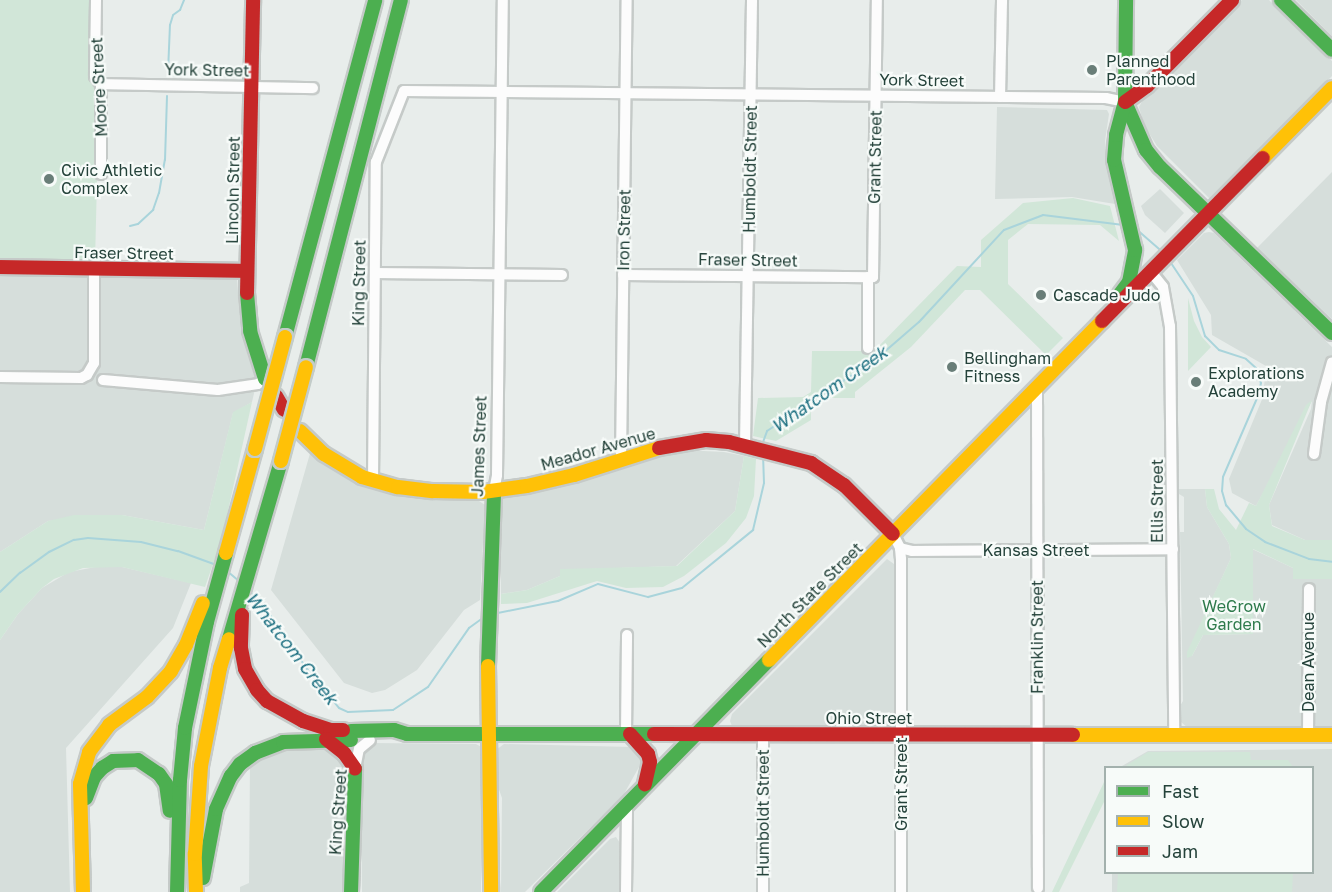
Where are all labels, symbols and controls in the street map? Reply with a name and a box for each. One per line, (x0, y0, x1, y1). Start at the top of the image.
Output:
street label: Moore Street (87, 37, 111, 137)
place label: Planned Parenthood (1106, 51, 1196, 89)
street label: York Street (164, 60, 250, 80)
marker: Planned Parenthood (1083, 61, 1101, 79)
street label: York Street (879, 70, 965, 90)
street label: Humboldt Street (739, 105, 761, 233)
street label: Grant Street (865, 110, 885, 204)
street label: Lincoln Street (222, 136, 244, 244)
place label: Civic Athletic Complex (61, 160, 162, 198)
marker: Civic Athletic Complex (42, 172, 56, 186)
street label: Iron Street (614, 189, 634, 271)
street label: King Street (349, 240, 369, 326)
street label: Fraser Street (74, 243, 174, 263)
street label: Fraser Street (698, 250, 798, 270)
place label: Cascade Judo (1053, 285, 1160, 305)
marker: Cascade Judo (1034, 288, 1048, 302)
water label: Whatcom Creek (767, 341, 891, 437)
place label: Bellingham Fitness (964, 348, 1051, 386)
marker: Bellingham Fitness (945, 360, 959, 374)
place label: Explorations Academy (1208, 363, 1305, 401)
marker: Explorations Academy (1189, 375, 1203, 389)
street label: James Street (468, 395, 490, 497)
street label: Meador Avenue (539, 423, 657, 475)
street label: Ellis Street (1147, 459, 1167, 543)
street label: North State Street (753, 538, 867, 652)
street label: Kansas Street (982, 540, 1090, 560)
street label: Franklin Street (1027, 580, 1047, 694)
water label: Whatcom Creek (241, 587, 343, 709)
park label: WeGrow Garden (1202, 596, 1266, 634)
street label: Dean Avenue (1298, 612, 1318, 712)
street label: Ohio Street (826, 708, 912, 728)
street label: Grant Street (891, 737, 911, 831)
street label: Humboldt Street (753, 749, 773, 877)
legend (1104, 766, 1314, 874)
street label: King Street (325, 768, 351, 856)
text: Fast (1162, 780, 1199, 802)
text: Slow (1162, 810, 1204, 832)
text: Jam (1162, 840, 1198, 862)

